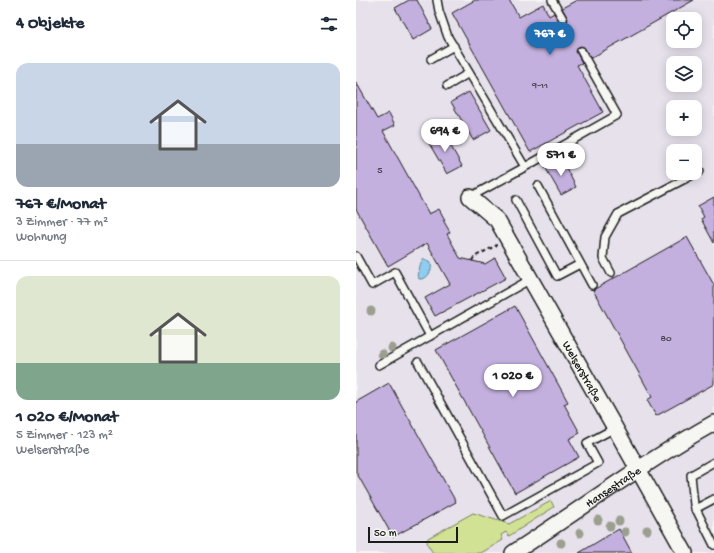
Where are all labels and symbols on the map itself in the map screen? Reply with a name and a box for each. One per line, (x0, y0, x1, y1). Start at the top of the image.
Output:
pin: 767 € (522, 22, 578, 56)
house number: 9-11 (531, 80, 548, 92)
pin: 694 € (417, 119, 473, 153)
pin: 571 € (533, 143, 589, 177)
house number: 5 (377, 165, 383, 177)
house number: 80 (660, 333, 672, 345)
street label: Welserstraße (558, 339, 604, 406)
pin: 1 020 € (476, 364, 550, 398)
street label: Hansestraße (584, 464, 645, 512)
scale bar (368, 525, 458, 544)

